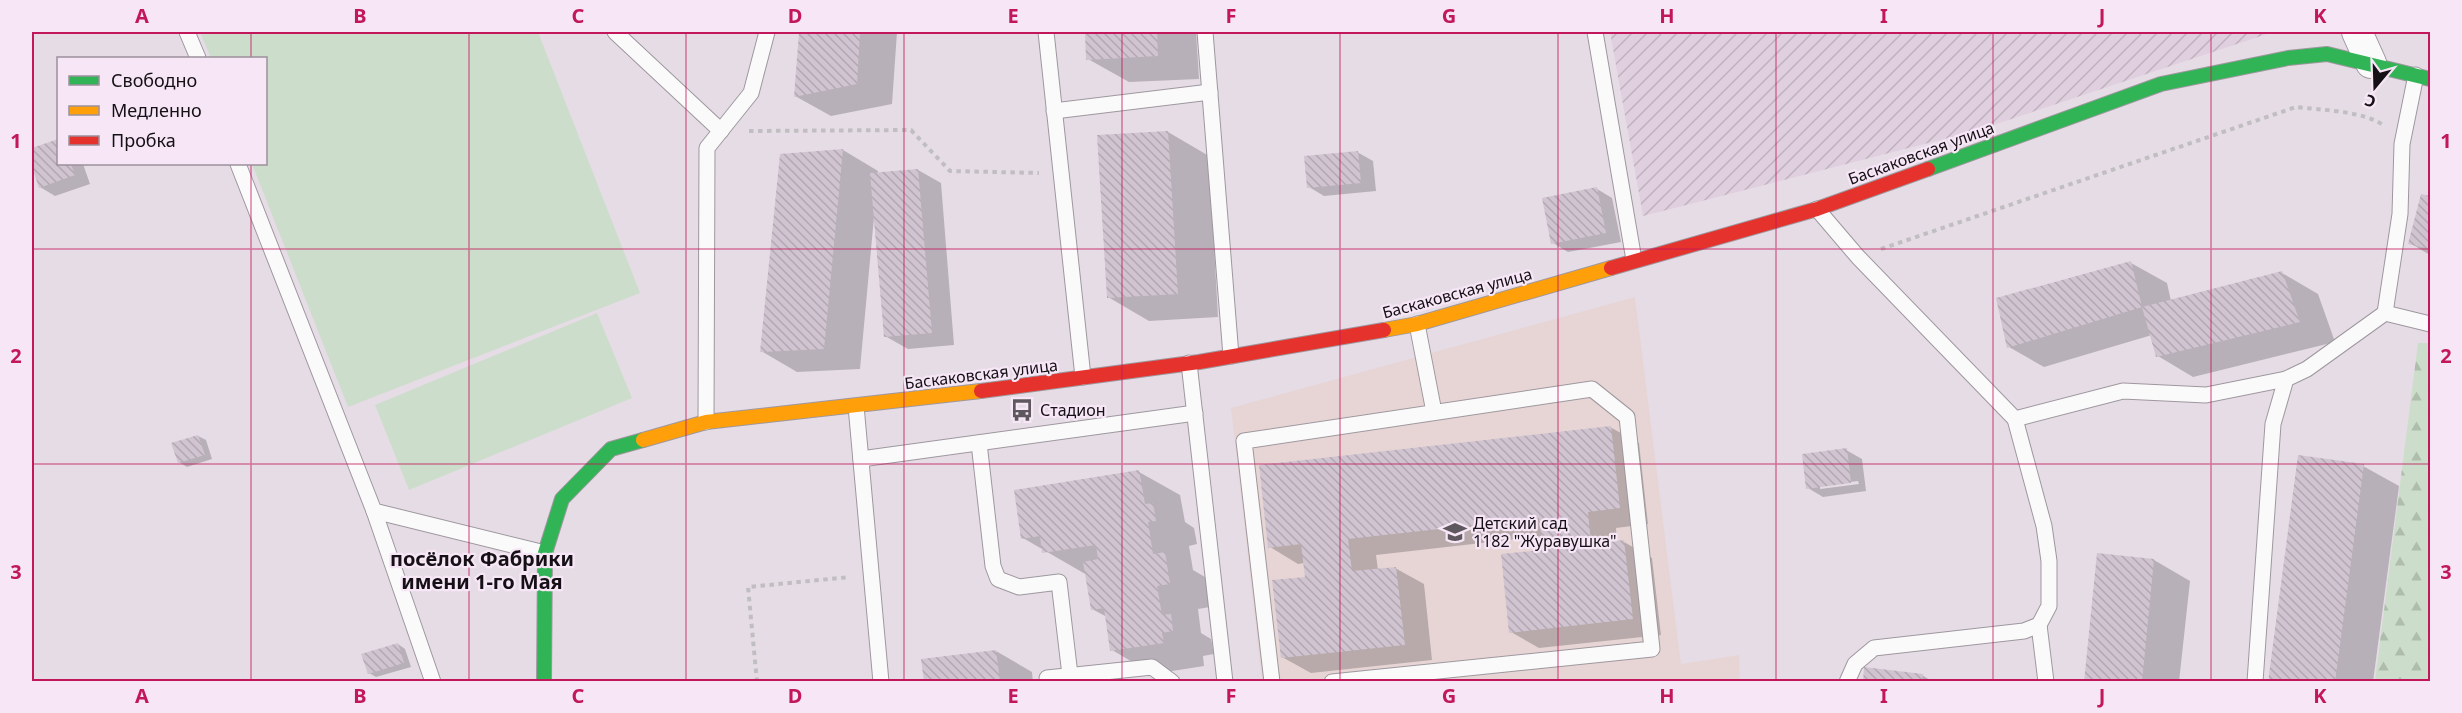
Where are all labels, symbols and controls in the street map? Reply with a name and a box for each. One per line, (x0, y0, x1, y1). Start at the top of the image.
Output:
text: A (135, 2, 149, 29)
text: B (353, 2, 367, 29)
text: C (572, 2, 585, 29)
text: D (788, 2, 802, 29)
text: E (1007, 2, 1019, 29)
text: F (1226, 2, 1236, 29)
text: G (1442, 2, 1456, 29)
text: H (1659, 2, 1675, 29)
text: I (1880, 2, 1888, 29)
text: J (2097, 2, 2105, 29)
text: K (2313, 2, 2327, 29)
legend (57, 57, 267, 165)
north arrow (2345, 57, 2405, 117)
text: Свободно (111, 68, 197, 92)
text: С (2362, 89, 2379, 113)
text: Медленно (111, 98, 202, 122)
street label: Баскаковская улица (1845, 116, 1997, 190)
text: 1 (10, 127, 22, 154)
text: 1 (2440, 127, 2452, 154)
text: Пробка (111, 128, 176, 152)
street label: Баскаковская улица (1380, 262, 1534, 324)
text: 2 (10, 342, 22, 369)
text: 2 (2440, 342, 2452, 369)
street label: Баскаковская улица (903, 354, 1059, 394)
bus stop icon: Стадион (1009, 397, 1035, 423)
place label: Стадион (1040, 399, 1106, 421)
place label: Детский сад 1182 "Журавушка" (1473, 512, 1616, 552)
school or university icon: Детский сад 1182 "Журавушка" (1442, 519, 1468, 545)
district label: посёлок Фабрики имени 1-го Мая (390, 545, 574, 595)
text: 3 (10, 558, 22, 585)
text: 3 (2440, 558, 2452, 585)
text: A (135, 682, 149, 709)
text: B (353, 682, 367, 709)
text: C (572, 682, 585, 709)
text: D (788, 682, 802, 709)
text: E (1007, 682, 1019, 709)
text: F (1226, 682, 1236, 709)
text: G (1442, 682, 1456, 709)
text: H (1659, 682, 1675, 709)
text: I (1880, 682, 1888, 709)
text: J (2097, 682, 2105, 709)
text: K (2313, 682, 2327, 709)

